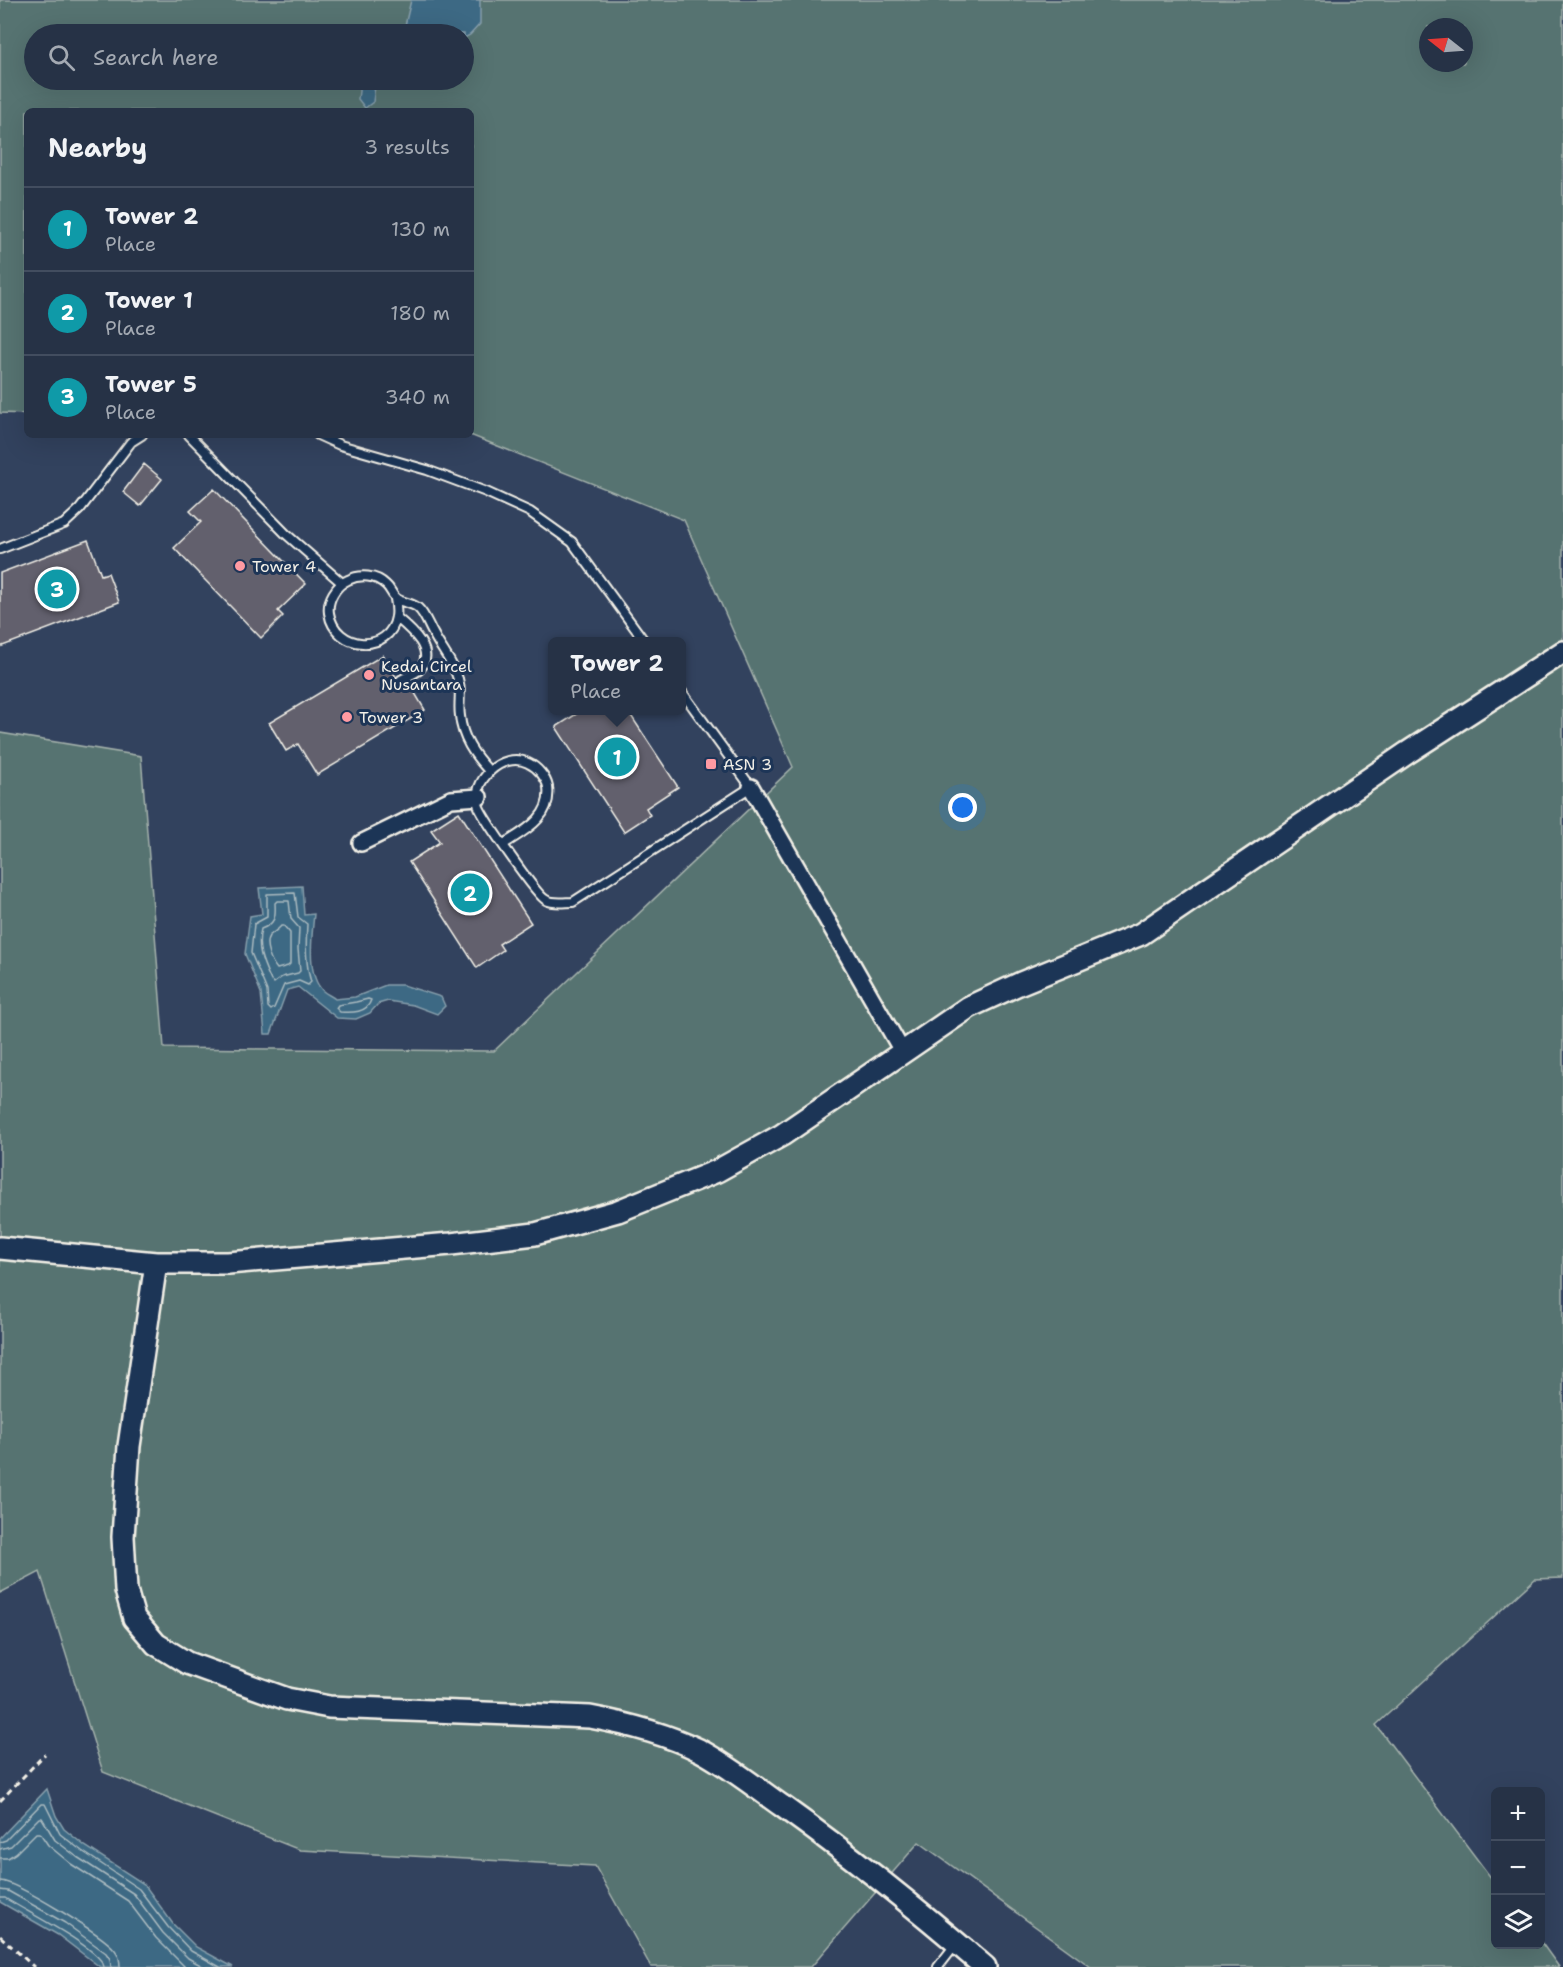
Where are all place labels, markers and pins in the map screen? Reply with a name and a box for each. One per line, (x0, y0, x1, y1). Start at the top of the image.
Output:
place label: Tower 4 (252, 556, 316, 577)
marker: Tower 4 (233, 559, 247, 573)
pin: 3 (38, 566, 76, 612)
place label: Kedai Circel Nusantara (381, 656, 472, 695)
marker: Kedai Circel Nusantara (362, 668, 376, 682)
place label: Tower 3 (359, 707, 423, 728)
marker: Tower 3 (340, 710, 354, 724)
pin: 1 (598, 734, 636, 780)
place label: ASN 3 (723, 754, 772, 775)
marker: ASN 3 (704, 757, 718, 771)
pin: 2 (450, 870, 490, 916)

